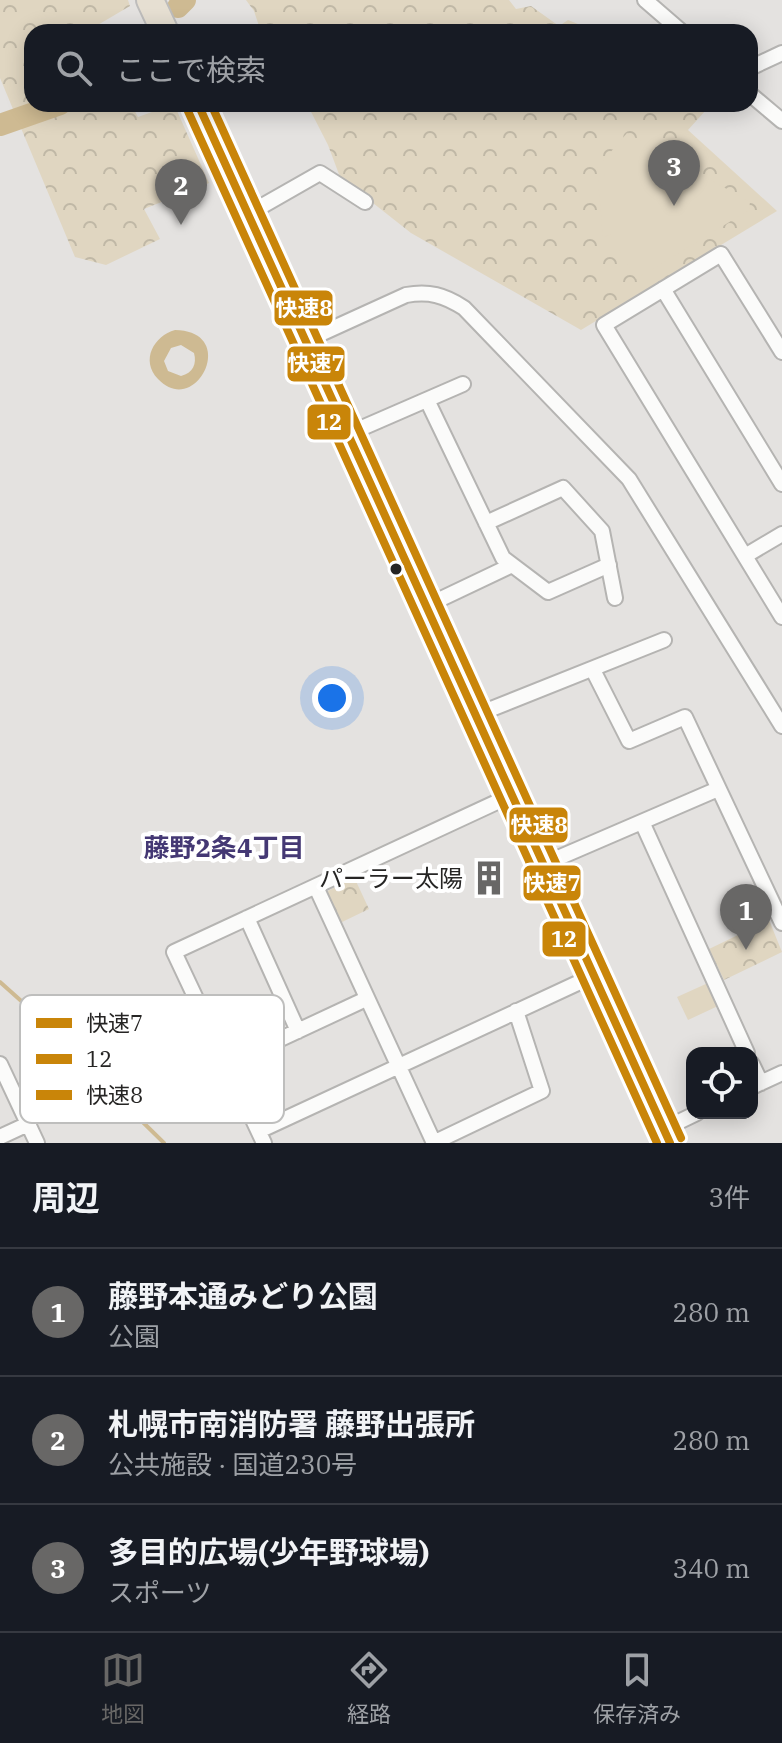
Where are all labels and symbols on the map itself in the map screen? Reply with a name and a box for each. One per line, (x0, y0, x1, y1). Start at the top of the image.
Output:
pin: 3 (648, 140, 700, 206)
pin: 2 (155, 159, 207, 225)
line badge: 快速8 (273, 289, 334, 327)
text: 快速8 (275, 293, 333, 322)
line badge: 快速7 (286, 345, 346, 383)
text: 快速7 (287, 348, 345, 377)
line badge: 12 (306, 403, 352, 441)
text: 12 (316, 407, 342, 436)
unlabelled marker (388, 561, 404, 577)
your location (312, 678, 352, 718)
line badge: 快速8 (508, 806, 569, 844)
text: 快速8 (510, 810, 568, 839)
district label: 藤野2条4丁目 (143, 830, 305, 864)
building icon: パーラー太陽 (470, 859, 508, 897)
place label: パーラー太陽 (319, 862, 463, 894)
line badge: 快速7 (522, 864, 582, 902)
text: 快速7 (523, 868, 581, 897)
pin: 1 (720, 884, 772, 950)
line badge: 12 (541, 920, 587, 958)
text: 12 (551, 924, 577, 953)
legend (20, 995, 284, 1123)
text: 快速7 (86, 1008, 143, 1037)
text: 12 (86, 1044, 112, 1073)
text: 快速8 (86, 1080, 143, 1109)

